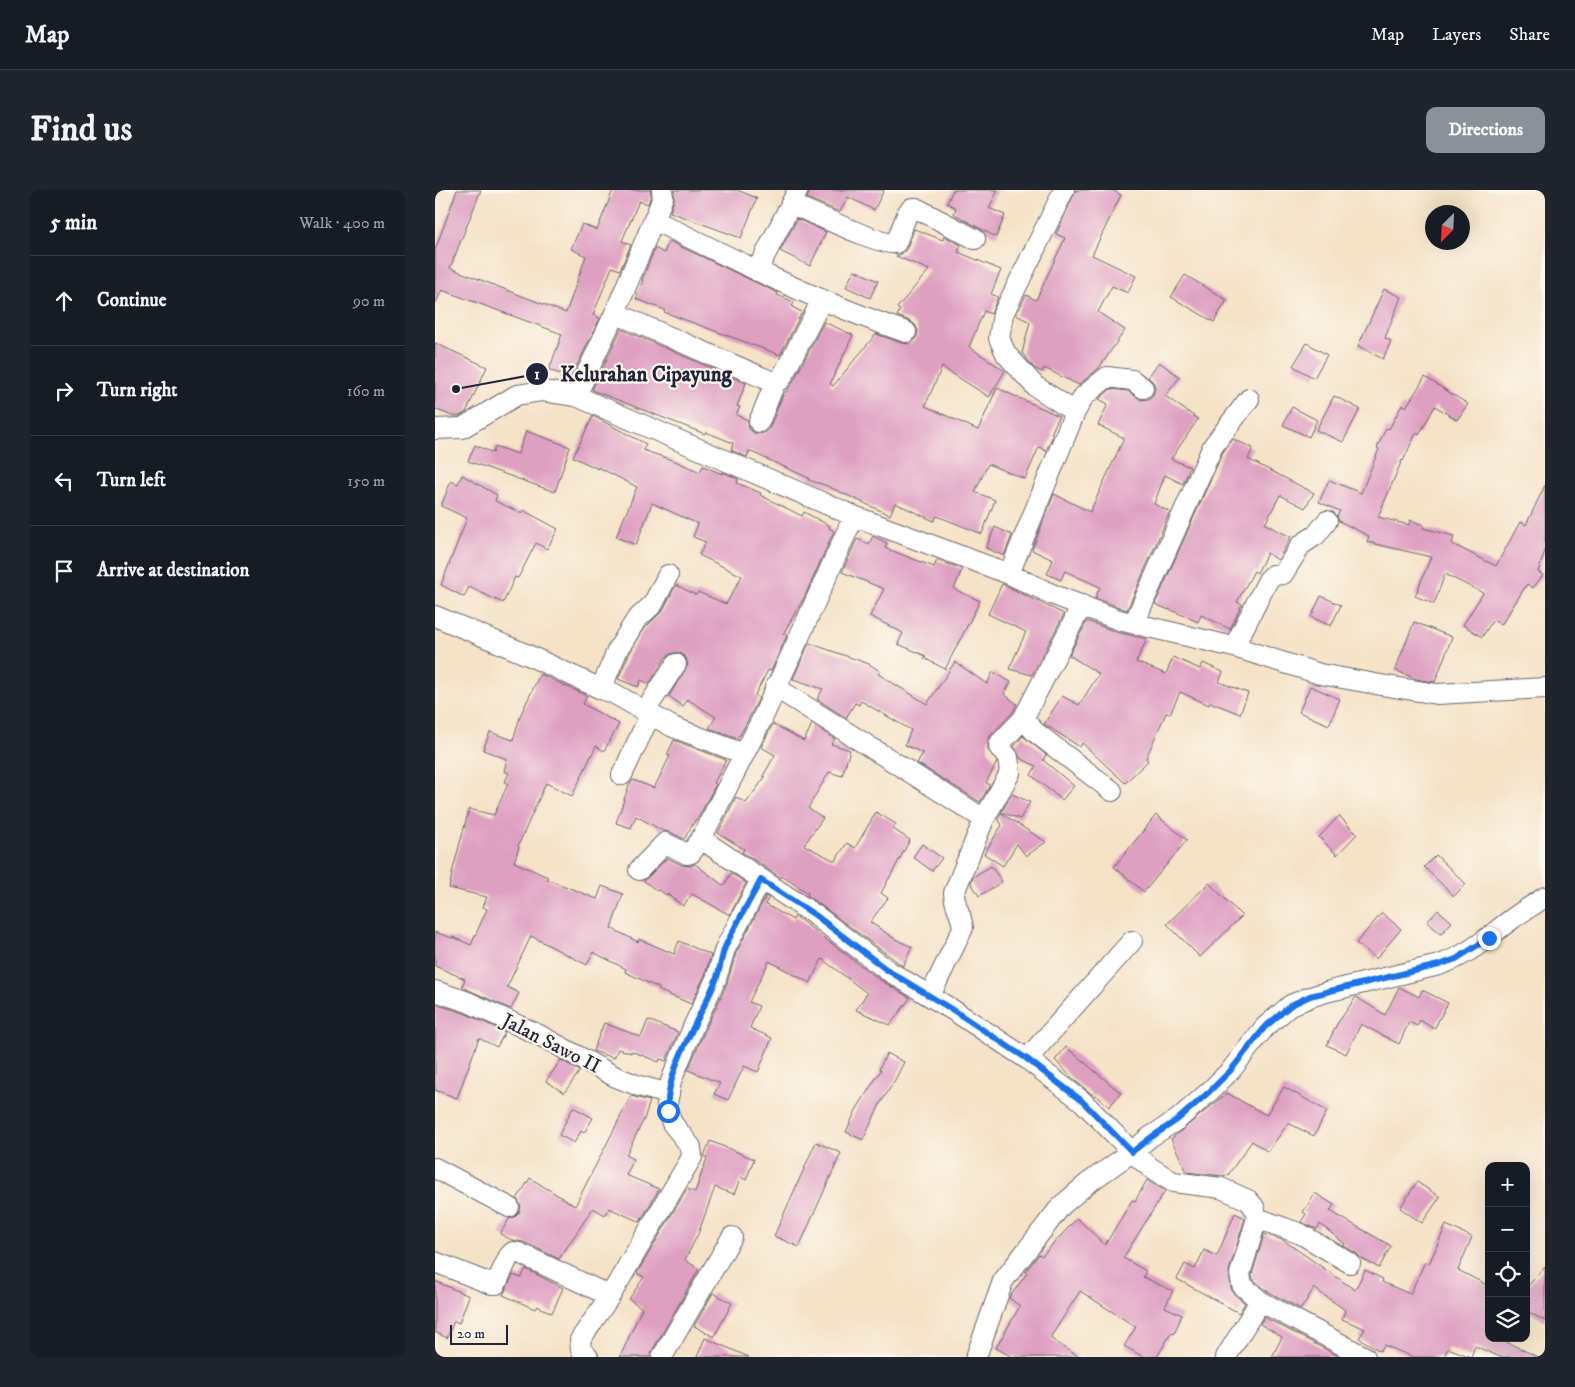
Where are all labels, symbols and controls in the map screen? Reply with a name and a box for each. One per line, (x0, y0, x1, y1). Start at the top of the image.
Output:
text: Map (25, 20, 69, 50)
text: Map (1371, 24, 1404, 46)
text: Layers (1432, 24, 1481, 46)
text: Share (1509, 24, 1550, 46)
button: Directions (1426, 107, 1545, 153)
text: Find us (30, 108, 132, 152)
north arrow (1425, 205, 1470, 250)
text: 5 min (50, 210, 97, 236)
text: Walk · 400 m (299, 213, 385, 233)
icon: ahead (50, 287, 78, 315)
text: Continue (97, 289, 167, 312)
text: 90 m (353, 291, 385, 311)
callout: Kelurahan Cipayung (525, 356, 741, 392)
text: Kelurahan Cipayung (560, 362, 733, 388)
text: 1 (534, 365, 540, 384)
icon: right (50, 377, 78, 405)
text: Turn right (97, 379, 177, 402)
text: 160 m (347, 381, 385, 401)
icon: left (50, 467, 78, 495)
text: Turn left (97, 469, 166, 492)
text: 150 m (347, 471, 385, 491)
icon: arrive (50, 557, 78, 585)
text: Arrive at destination (97, 559, 249, 582)
route end (1478, 927, 1501, 950)
street label: Jalan Sawo II (496, 1008, 605, 1080)
route start (657, 1100, 680, 1123)
map controls (1485, 1162, 1530, 1342)
button: + (1485, 1162, 1530, 1207)
button: − (1485, 1207, 1530, 1252)
button: locate (1485, 1252, 1530, 1297)
button: layers (1485, 1297, 1530, 1342)
scale bar (450, 1322, 507, 1345)
text: 20 m (457, 1325, 485, 1343)

